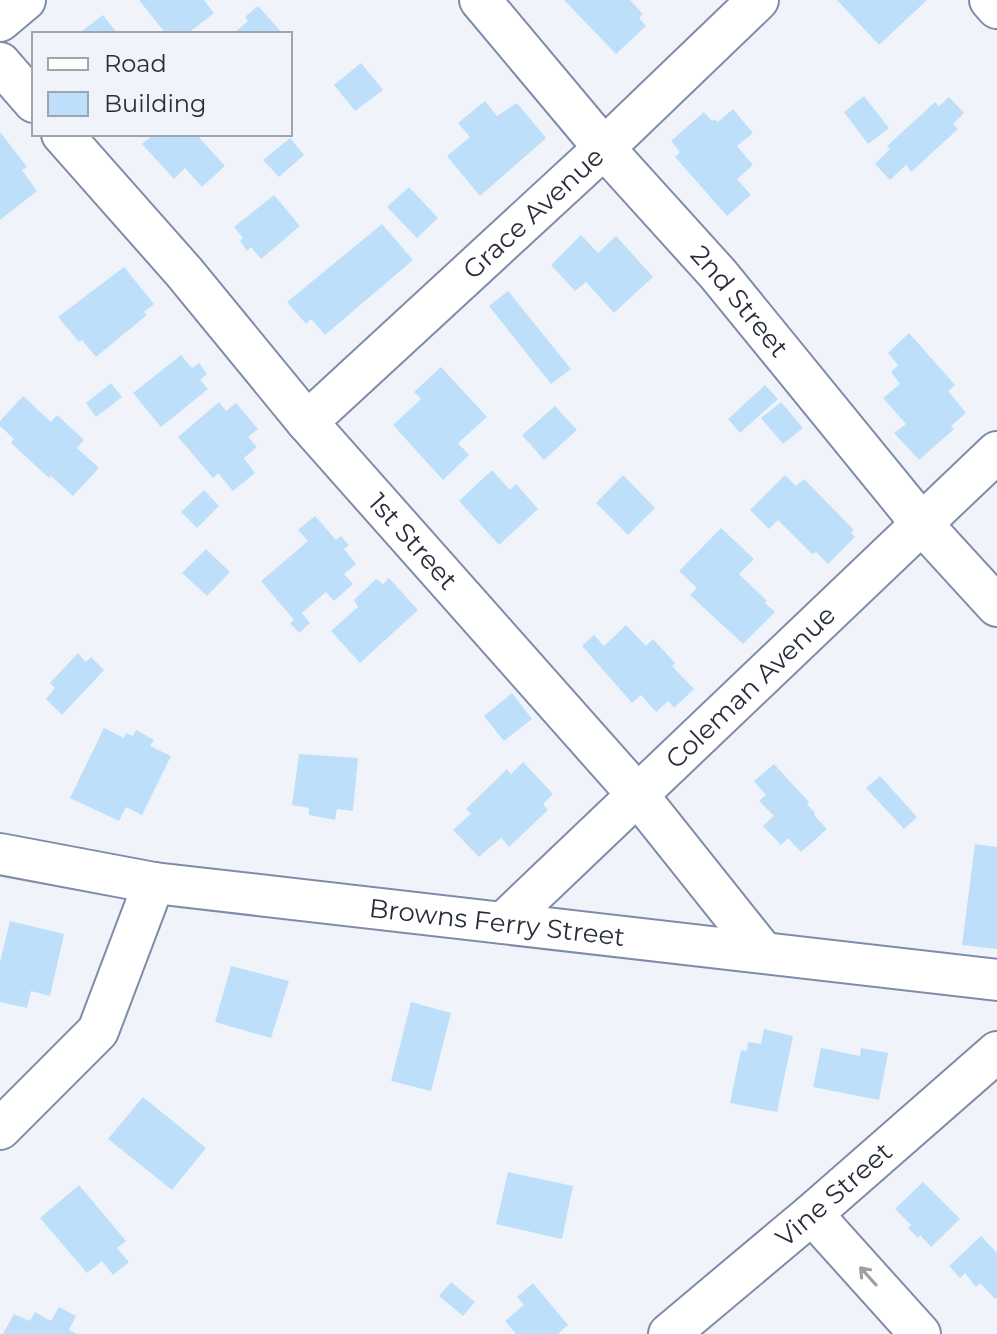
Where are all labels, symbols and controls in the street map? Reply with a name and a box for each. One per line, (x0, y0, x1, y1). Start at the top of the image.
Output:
legend (32, 32, 292, 136)
text: Road (104, 49, 167, 78)
text: Building (104, 89, 207, 118)
street label: Grace Avenue (456, 140, 610, 286)
street label: 2nd Street (684, 239, 795, 364)
street label: 1st Street (362, 487, 464, 596)
street label: Coleman Avenue (659, 599, 842, 775)
street label: Browns Ferry Street (367, 892, 627, 953)
street label: Vine Street (769, 1135, 899, 1254)
one-way arrow (859, 1267, 877, 1287)

